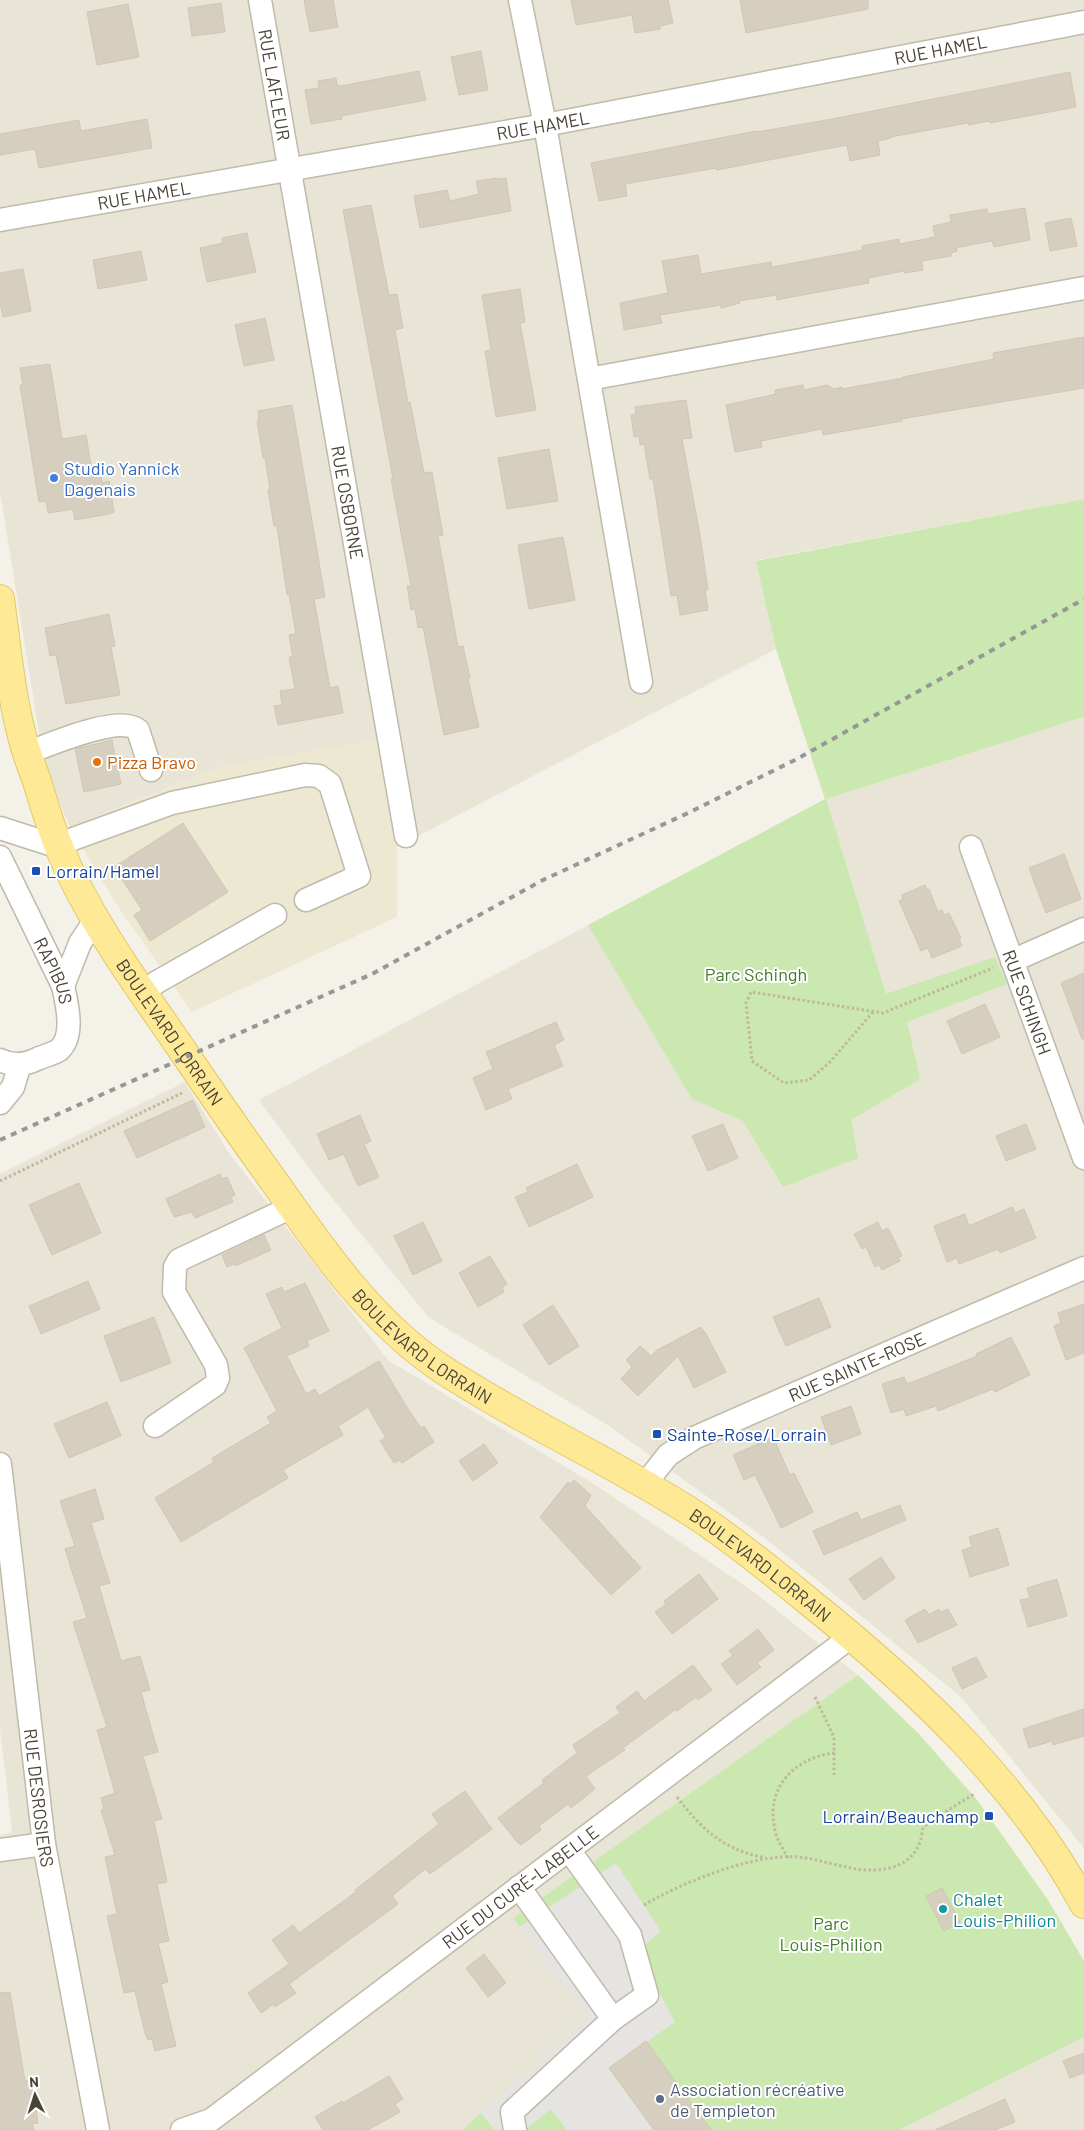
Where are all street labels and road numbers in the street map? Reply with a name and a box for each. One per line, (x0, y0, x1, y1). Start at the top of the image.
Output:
street label: RUE LAFLEUR (254, 27, 295, 142)
street label: RUE HAMEL (892, 30, 989, 69)
street label: RUE HAMEL (495, 106, 591, 144)
street label: RUE HAMEL (96, 176, 192, 214)
street label: RUE OSBORNE (327, 444, 368, 561)
street label: RAPIBUS (30, 933, 78, 1006)
street label: RUE SCHINGH (998, 947, 1056, 1058)
street label: BOULEVARD LORRAIN (112, 954, 228, 1110)
street label: BOULEVARD LORRAIN (348, 1284, 496, 1408)
street label: RUE SAINTE-ROSE (785, 1327, 929, 1406)
street label: BOULEVARD LORRAIN (686, 1503, 836, 1626)
street label: RUE DESROSIERS (20, 1727, 59, 1869)
street label: RUE DU CURÉ-LABELLE (437, 1820, 603, 1953)

